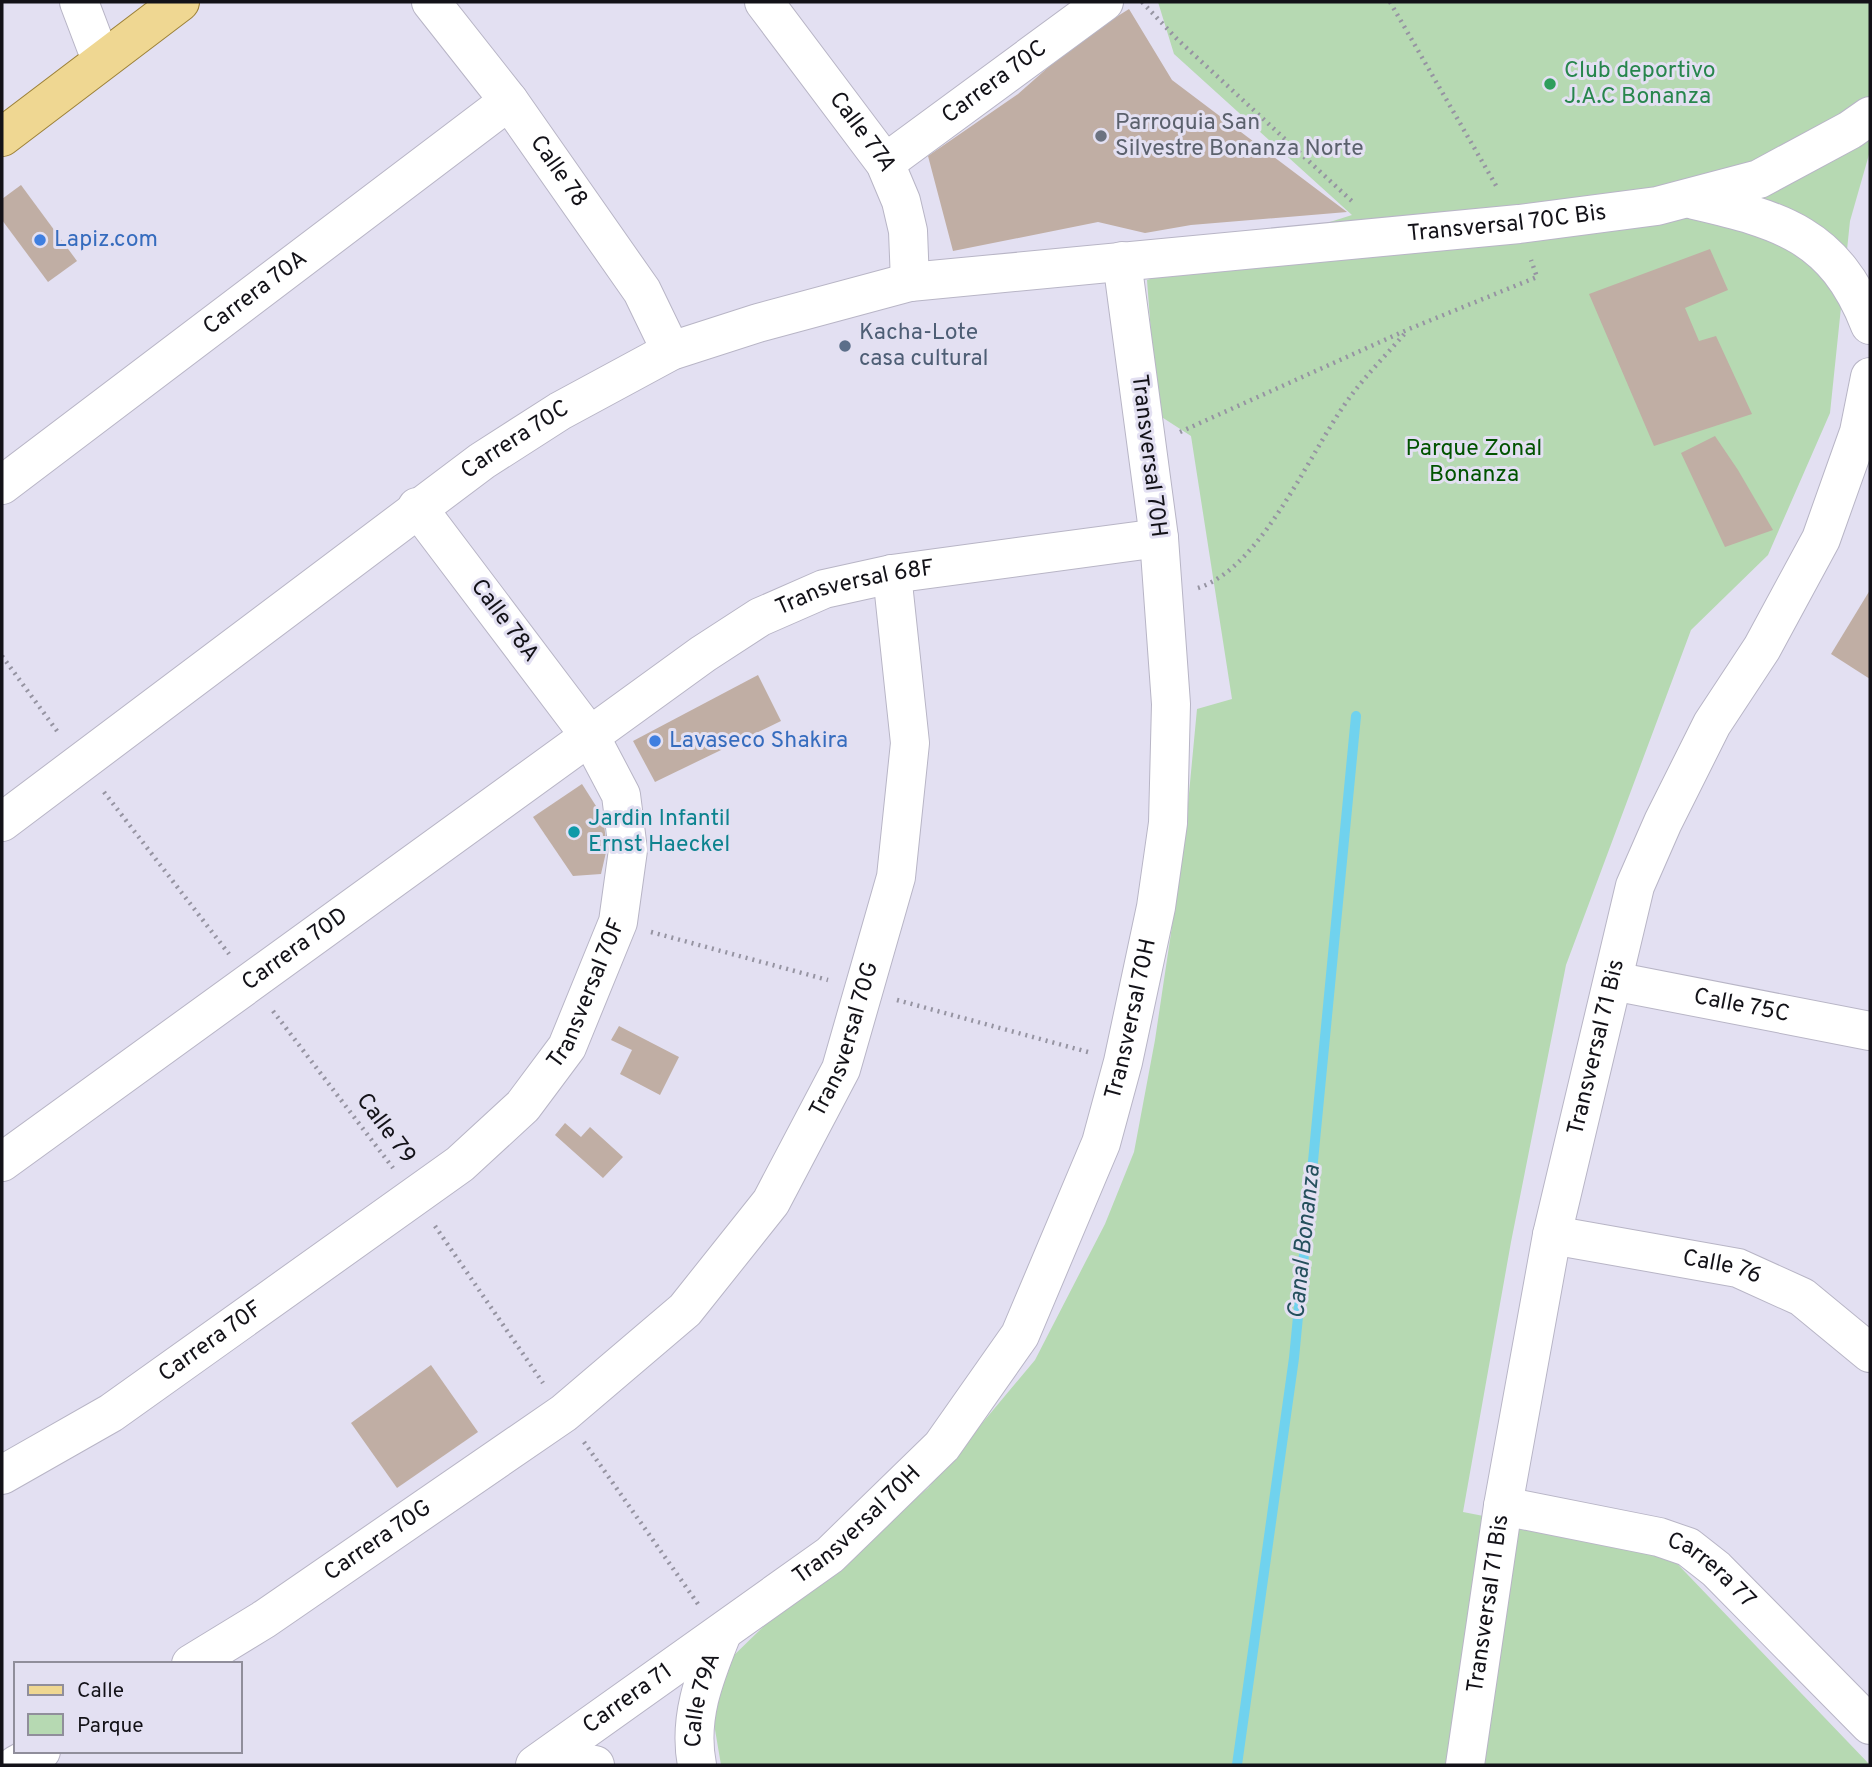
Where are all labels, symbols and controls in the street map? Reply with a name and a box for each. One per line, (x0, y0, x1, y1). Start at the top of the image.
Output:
street label: Carrera 70C (936, 34, 1053, 131)
place label: Club deportivo J.A.C Bonanza (1564, 57, 1716, 112)
marker: Club deportivo J.A.C Bonanza (1542, 76, 1558, 92)
street label: Calle 77A (822, 86, 902, 176)
place label: Parroquia San Silvestre Bonanza Norte (1115, 109, 1364, 164)
marker: Parroquia San Silvestre Bonanza Norte (1093, 128, 1109, 144)
street label: Calle 78 (523, 130, 593, 213)
street label: Transversal 70C Bis (1406, 198, 1608, 249)
place label: Lapiz.com (54, 226, 158, 255)
marker: Lapiz.com (32, 232, 48, 248)
street label: Carrera 70A (198, 244, 313, 342)
place label: Kacha-Lote casa cultural (859, 319, 989, 374)
marker: Kacha-Lote casa cultural (837, 338, 853, 354)
street label: Transversal 70H (1124, 373, 1172, 539)
street label: Carrera 70C (456, 394, 574, 486)
park label: Parque Zonal Bonanza (1406, 435, 1542, 490)
street label: Transversal 68F (771, 554, 936, 623)
street label: Calle 78A (463, 574, 545, 668)
place label: Lavaseco Shakira (669, 727, 848, 756)
marker: Lavaseco Shakira (647, 733, 663, 749)
place label: Jardin Infantil Ernst Haeckel (588, 805, 731, 860)
marker: Jardin Infantil Ernst Haeckel (566, 824, 582, 840)
street label: Carrera 70D (236, 901, 354, 998)
street label: Transversal 70F (541, 915, 632, 1075)
street label: Transversal 70H (1099, 936, 1163, 1103)
street label: Transversal 71 Bis (1562, 956, 1632, 1138)
street label: Transversal 70G (804, 958, 885, 1123)
street label: Calle 75C (1691, 983, 1792, 1030)
street label: Calle 79 (349, 1088, 421, 1170)
water label: Canal Bonanza (1282, 1163, 1328, 1320)
street label: Calle 76 (1680, 1244, 1766, 1291)
street label: Carrera 70F (153, 1295, 269, 1389)
street label: Transversal 70H (787, 1460, 927, 1591)
street label: Carrera 70G (319, 1494, 437, 1588)
street label: Transversal 71 Bis (1461, 1513, 1516, 1695)
street label: Carrera 77 (1663, 1526, 1762, 1615)
street label: Calle 79A (680, 1649, 727, 1747)
street label: Carrera 71 (577, 1657, 678, 1741)
legend (14, 1662, 242, 1753)
text: Calle (77, 1678, 124, 1705)
text: Parque (77, 1713, 144, 1740)

